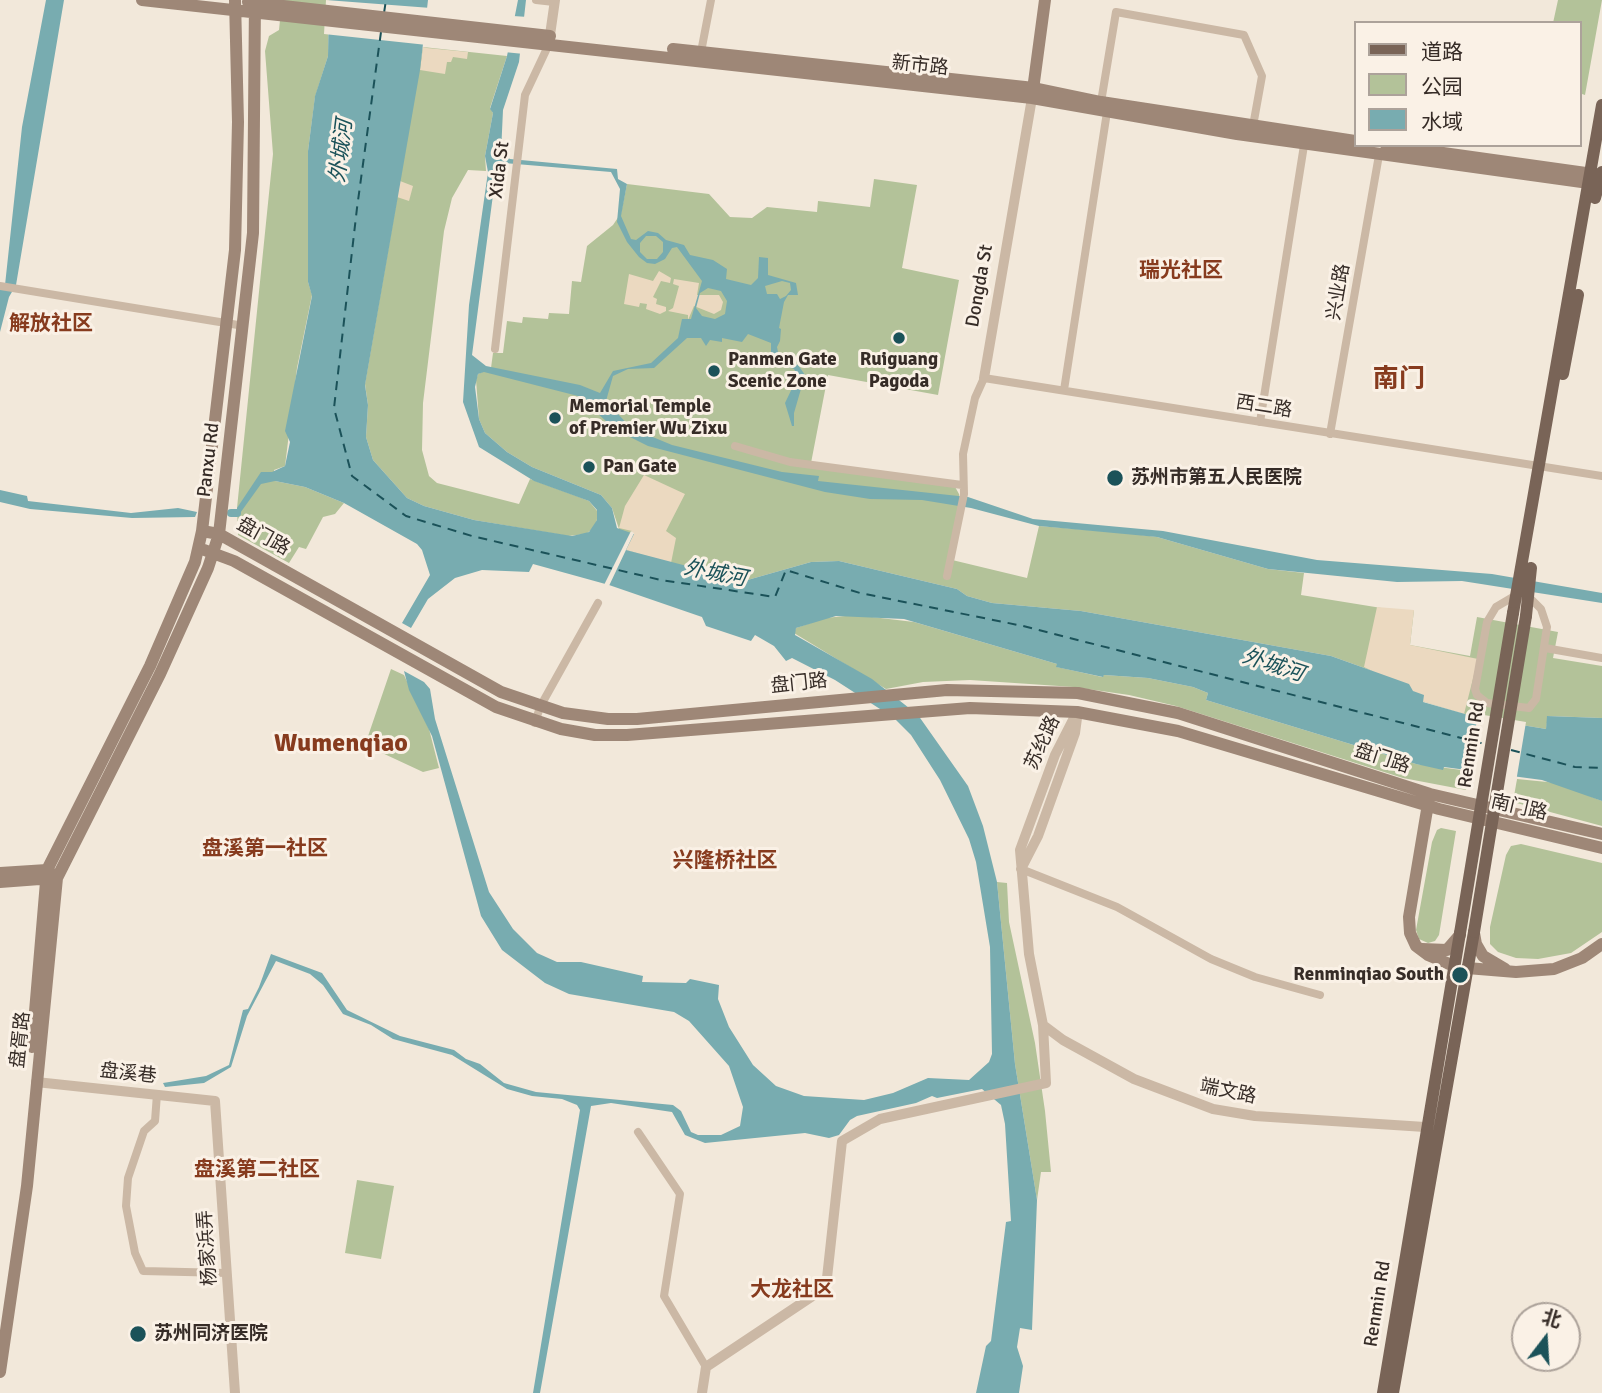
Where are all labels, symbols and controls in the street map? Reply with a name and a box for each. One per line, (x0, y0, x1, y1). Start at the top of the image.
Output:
legend (1354, 21, 1581, 147)
text: 道路 (1421, 39, 1463, 65)
street label: 新市路 (890, 52, 950, 80)
text: 公园 (1421, 74, 1463, 100)
text: 水域 (1421, 109, 1463, 135)
water label: 外城河 (326, 118, 358, 184)
street label: Xida St (485, 140, 515, 200)
street label: Dongda St (962, 243, 998, 329)
district label: 瑞光社区 (1139, 258, 1223, 284)
street label: 兴业路 (1323, 262, 1355, 322)
district label: 解放社区 (9, 311, 93, 337)
marker: Ruiguang Pagoda (891, 330, 907, 346)
place label: Panmen Gate Scenic Zone (728, 349, 837, 393)
place label: Ruiguang Pagoda (860, 349, 938, 393)
marker: Panmen Gate Scenic Zone (706, 363, 722, 379)
district label: 南门 (1373, 364, 1425, 396)
street label: 西二路 (1234, 391, 1294, 423)
place label: Memorial Temple of Premier Wu Zixu (569, 396, 727, 440)
marker: Memorial Temple of Premier Wu Zixu (547, 410, 563, 426)
street label: Panxu Rd (193, 421, 225, 499)
place label: Pan Gate (603, 456, 677, 478)
marker: Pan Gate (581, 459, 597, 475)
place label: 苏州市第五人民医院 (1131, 467, 1302, 489)
marker: 苏州市第五人民医院 (1105, 468, 1125, 488)
street label: 盘门路 (233, 513, 293, 561)
water label: 外城河 (682, 556, 748, 592)
water label: 外城河 (1239, 644, 1307, 688)
street label: 盘门路 (769, 670, 829, 698)
street label: Renmin Rd (1454, 700, 1490, 790)
street label: 苏纶路 (1021, 712, 1065, 774)
district label: Wumenqiao (274, 728, 408, 760)
street label: 盘门路 (1351, 739, 1413, 779)
street label: 南门路 (1489, 790, 1549, 826)
district label: 盘溪第一社区 (202, 836, 328, 862)
district label: 兴隆桥社区 (673, 848, 777, 874)
place label: Renminqiao South (1293, 964, 1444, 986)
marker: Renminqiao South (1450, 965, 1470, 985)
street label: 盘胥路 (7, 1010, 35, 1070)
street label: 盘溪巷 (98, 1060, 158, 1088)
street label: 端文路 (1198, 1075, 1258, 1109)
district label: 盘溪第二社区 (194, 1157, 320, 1183)
street label: 杨家浜弄 (194, 1209, 222, 1287)
street label: Renmin Rd (1360, 1259, 1396, 1349)
district label: 大龙社区 (750, 1277, 834, 1303)
north arrow (1511, 1302, 1581, 1372)
text: 北 (1539, 1305, 1564, 1333)
place label: 苏州同济医院 (154, 1323, 268, 1345)
marker: 苏州同济医院 (128, 1324, 148, 1344)

